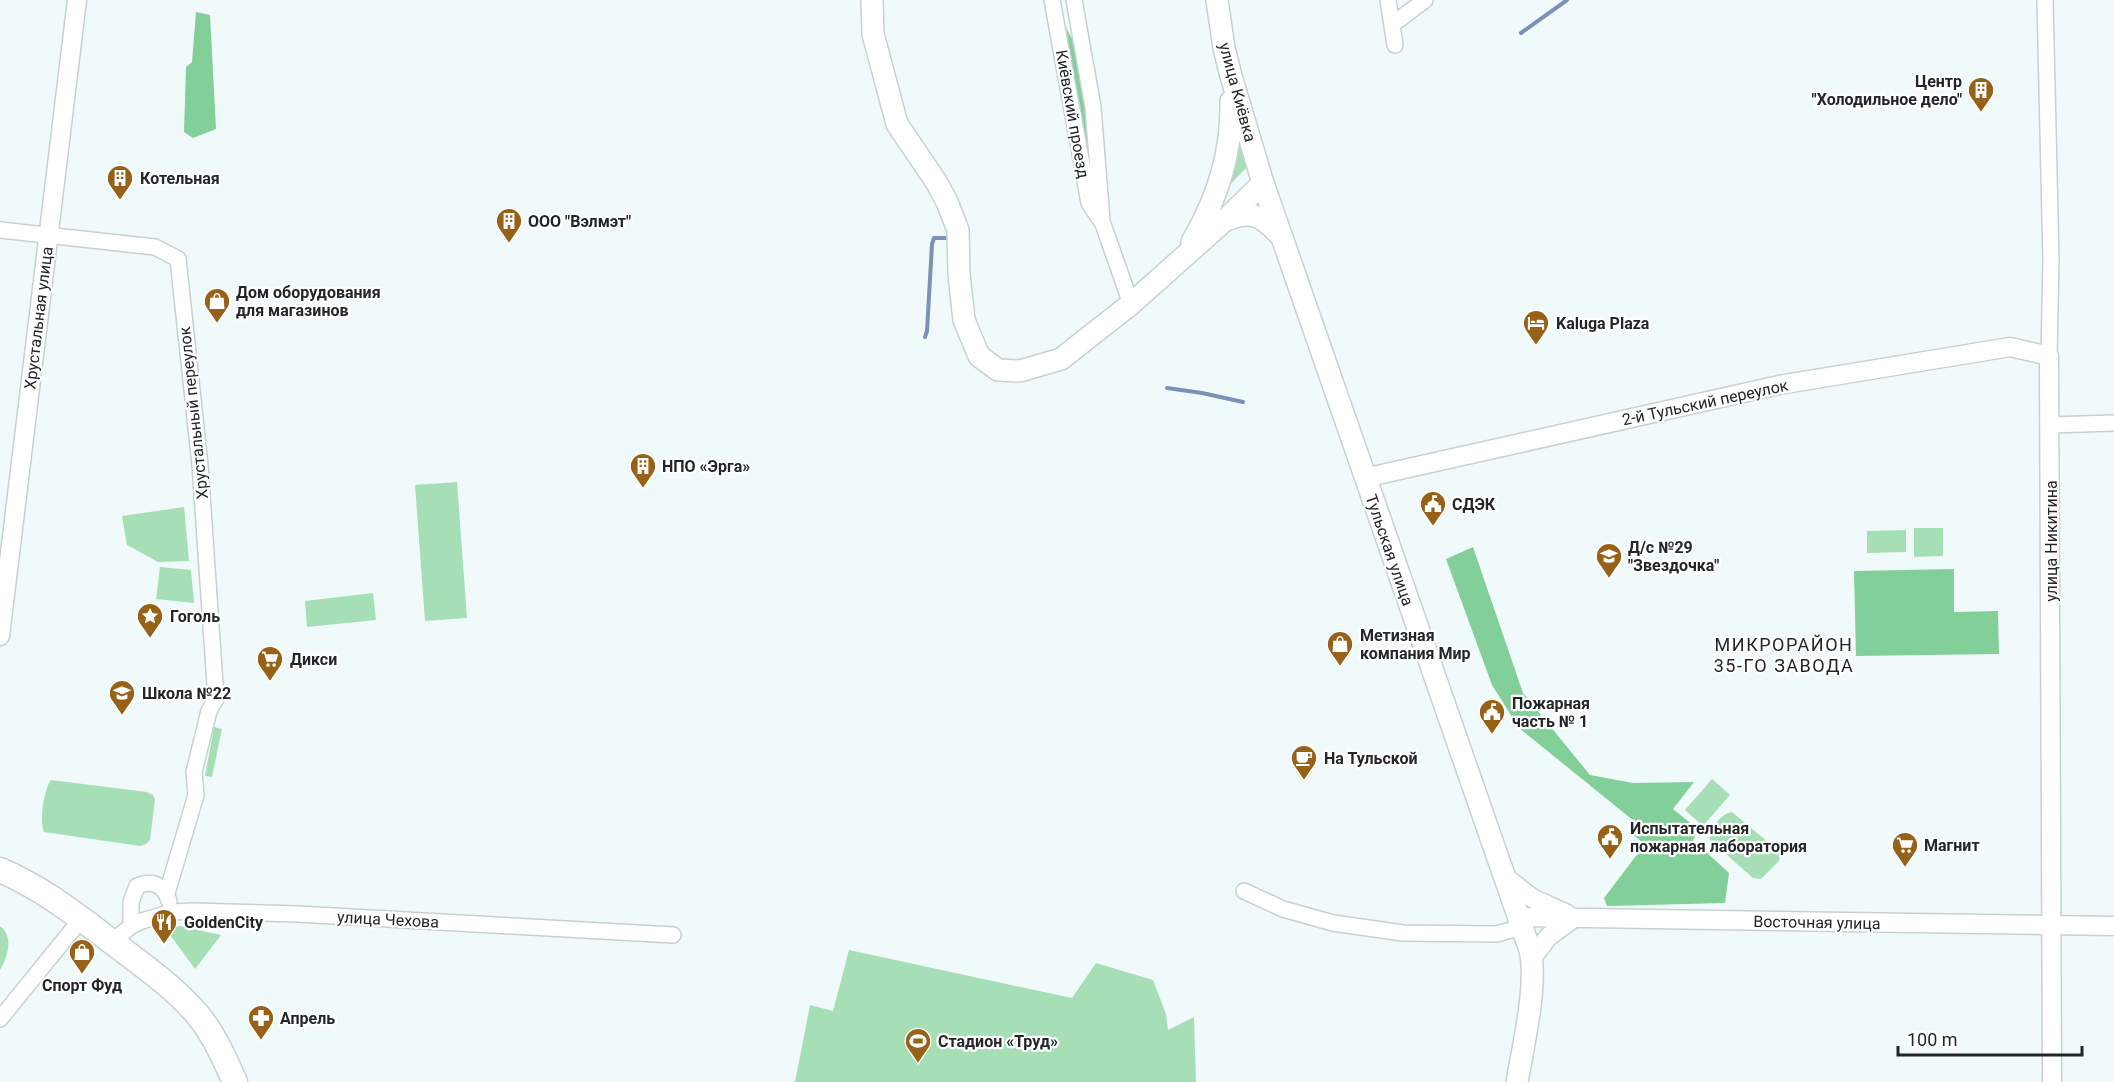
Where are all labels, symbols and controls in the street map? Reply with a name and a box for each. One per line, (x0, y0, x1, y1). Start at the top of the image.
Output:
street label: улица Киёвка (1215, 40, 1260, 144)
street label: Киёвский проезд (1052, 48, 1093, 180)
place label: Центр "Холодильное дело" (1812, 72, 1962, 109)
building icon: Центр "Холодильное дело" (1966, 75, 1996, 113)
building icon: Котельная (105, 163, 135, 201)
place label: Котельная (140, 169, 220, 188)
building icon: ООО "Вэлмэт" (494, 206, 524, 244)
place label: ООО "Вэлмэт" (528, 212, 631, 231)
street label: Хрустальная улица (20, 246, 57, 390)
place label: Дом оборудования для магазинов (236, 283, 381, 320)
shop icon: Дом оборудования для магазинов (202, 286, 232, 324)
hotel icon: Kaluga Plaza (1521, 308, 1551, 346)
place label: Kaluga Plaza (1556, 314, 1650, 333)
street label: Хрустальный переулок (175, 325, 212, 500)
street label: 2-й Тульский переулок (1620, 376, 1790, 429)
building icon: НПО «Эрга» (628, 451, 658, 489)
place label: НПО «Эрга» (662, 457, 750, 476)
street label: улица Никитина (2042, 480, 2061, 602)
public building icon: СДЭК (1418, 489, 1448, 527)
street label: Тульская улица (1362, 492, 1417, 608)
place label: СДЭК (1452, 495, 1496, 514)
place label: Д/с №29 "Звездочка" (1628, 538, 1719, 575)
school or university icon: Д/с №29 "Звездочка" (1594, 541, 1624, 579)
place icon: Гоголь (135, 601, 165, 639)
place label: Гоголь (170, 607, 220, 626)
place label: Метизная компания Мир (1360, 626, 1471, 663)
shop icon: Метизная компания Мир (1325, 629, 1355, 667)
district label: МИКРОРАЙОН 35-ГО ЗАВОДА (1714, 634, 1854, 676)
supermarket icon: Дикси (255, 644, 285, 682)
place label: Дикси (290, 650, 337, 669)
school or university icon: Школа №22 (107, 678, 137, 716)
place label: Школа №22 (142, 684, 231, 703)
place label: Пожарная часть № 1 (1512, 694, 1590, 731)
public building icon: Пожарная часть № 1 (1477, 697, 1507, 735)
cafe icon: На Тульской (1289, 743, 1319, 781)
place label: На Тульской (1324, 749, 1418, 768)
place label: Испытательная пожарная лаборатория (1630, 819, 1807, 856)
public building icon: Испытательная пожарная лаборатория (1595, 822, 1625, 860)
supermarket icon: Магнит (1890, 830, 1920, 868)
place label: Магнит (1924, 836, 1980, 855)
restaurant icon: GoldenCity (149, 907, 179, 945)
street label: улица Чехова (336, 907, 439, 932)
street label: Восточная улица (1753, 912, 1881, 933)
place label: GoldenCity (184, 913, 264, 932)
shop icon: Спорт Фуд (67, 937, 97, 975)
place label: Спорт Фуд (42, 976, 122, 995)
pharmacy icon: Апрель (246, 1003, 276, 1041)
place label: Апрель (280, 1009, 335, 1028)
scale bar (1898, 1019, 2082, 1057)
sports icon: Стадион «Труд» (903, 1026, 933, 1064)
text: 100 m (1907, 1029, 1958, 1050)
place label: Стадион «Труд» (938, 1032, 1058, 1051)

